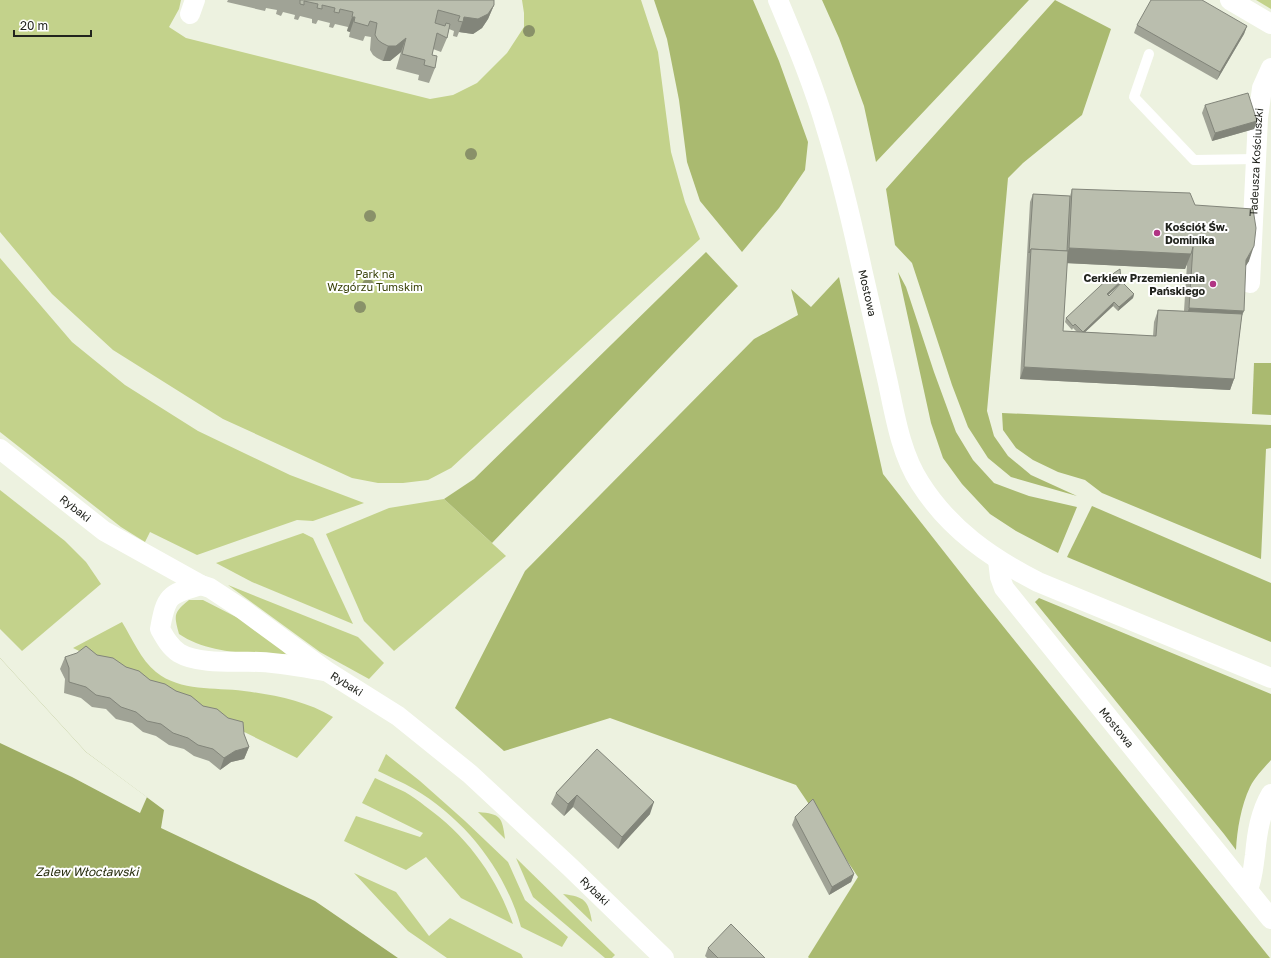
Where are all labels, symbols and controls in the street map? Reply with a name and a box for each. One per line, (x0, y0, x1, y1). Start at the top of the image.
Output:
scale bar (14, 12, 91, 38)
text: 20 m (20, 18, 48, 33)
street label: Tadeusza Kościuszki (1246, 107, 1265, 217)
place label: Kościół Św. Dominika (1165, 220, 1228, 246)
marker: Kościół Św. Dominika (1152, 228, 1162, 238)
park label: Park na Wzgórzu Tumskim (327, 267, 423, 293)
street label: Mostowa (856, 268, 880, 318)
place label: Cerkiew Przemienienia Pańskiego (1084, 271, 1205, 297)
marker: Cerkiew Przemienienia Pańskiego (1208, 279, 1218, 289)
street label: Rybaki (58, 492, 94, 524)
street label: Rybaki (328, 668, 366, 698)
street label: Mostowa (1097, 704, 1137, 750)
water label: Zalew Włocławski (35, 864, 140, 879)
street label: Rybaki (578, 873, 613, 908)

